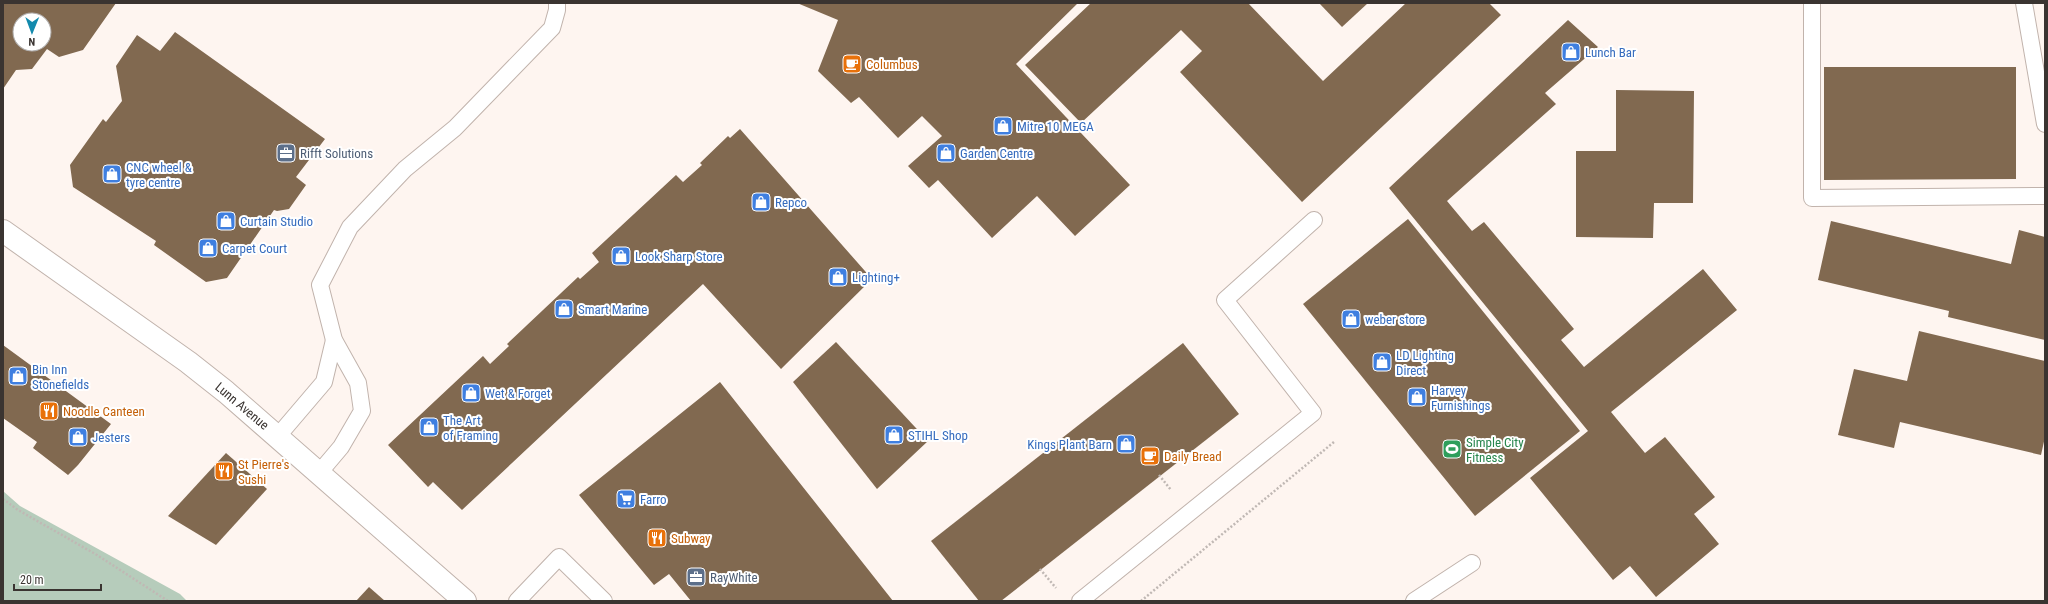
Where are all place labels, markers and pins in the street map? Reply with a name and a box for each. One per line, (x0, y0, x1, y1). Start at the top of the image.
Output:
shop icon: Lunch Bar (1560, 41, 1582, 63)
place label: Lunch Bar (1585, 45, 1636, 60)
cafe icon: Columbus (841, 53, 863, 75)
place label: Columbus (866, 57, 918, 72)
shop icon: Mitre 10 MEGA (992, 115, 1014, 137)
place label: Mitre 10 MEGA (1017, 119, 1094, 134)
office icon: Rifft Solutions (275, 142, 297, 164)
shop icon: Garden Centre (935, 142, 957, 164)
place label: Rifft Solutions (300, 146, 373, 161)
place label: Garden Centre (960, 146, 1033, 161)
place label: CNC wheel & tyre centre (126, 160, 192, 190)
shop icon: CNC wheel & tyre centre (101, 163, 123, 185)
shop icon: Repco (750, 191, 772, 213)
place label: Repco (775, 195, 807, 210)
shop icon: Curtain Studio (215, 210, 237, 232)
place label: Curtain Studio (240, 214, 313, 229)
shop icon: Carpet Court (197, 237, 219, 259)
place label: Carpet Court (222, 241, 287, 256)
shop icon: Look Sharp Store (610, 245, 632, 267)
place label: Look Sharp Store (635, 249, 723, 264)
shop icon: Lighting+ (827, 266, 849, 288)
place label: Lighting+ (852, 270, 900, 285)
shop icon: Smart Marine (553, 298, 575, 320)
place label: Smart Marine (578, 302, 647, 317)
shop icon: weber store (1340, 308, 1362, 330)
place label: weber store (1365, 312, 1425, 327)
place label: LD Lighting Direct (1396, 348, 1454, 378)
shop icon: LD Lighting Direct (1371, 351, 1393, 373)
place label: Bin Inn Stonefields (32, 362, 89, 392)
shop icon: Bin Inn Stonefields (7, 365, 29, 387)
shop icon: Wet & Forget (460, 382, 482, 404)
place label: Harvey Furnishings (1431, 383, 1491, 413)
place label: Wet & Forget (485, 386, 551, 401)
shop icon: Harvey Furnishings (1406, 386, 1428, 408)
restaurant icon: Noodle Canteen (38, 400, 60, 422)
place label: Noodle Canteen (63, 404, 145, 419)
place label: The Art of Framing (443, 413, 498, 443)
shop icon: The Art of Framing (418, 416, 440, 438)
shop icon: STIHL Shop (883, 424, 905, 446)
shop icon: Jesters (67, 426, 89, 448)
place label: STIHL Shop (908, 428, 968, 443)
place label: Jesters (92, 430, 130, 445)
shop icon: Kings Plant Barn (1115, 433, 1137, 455)
place label: Simple City Fitness (1466, 435, 1524, 465)
place label: Kings Plant Barn (1027, 437, 1112, 452)
sports icon: Simple City Fitness (1441, 438, 1463, 460)
cafe icon: Daily Bread (1139, 445, 1161, 467)
place label: Daily Bread (1164, 449, 1222, 464)
place label: St Pierre's Sushi (238, 457, 289, 487)
restaurant icon: St Pierre's Sushi (213, 460, 235, 482)
supermarket icon: Farro (615, 488, 637, 510)
place label: Farro (640, 492, 667, 507)
restaurant icon: Subway (646, 527, 668, 549)
place label: Subway (671, 531, 711, 546)
office icon: RayWhite (685, 566, 707, 588)
place label: RayWhite (710, 570, 758, 585)

